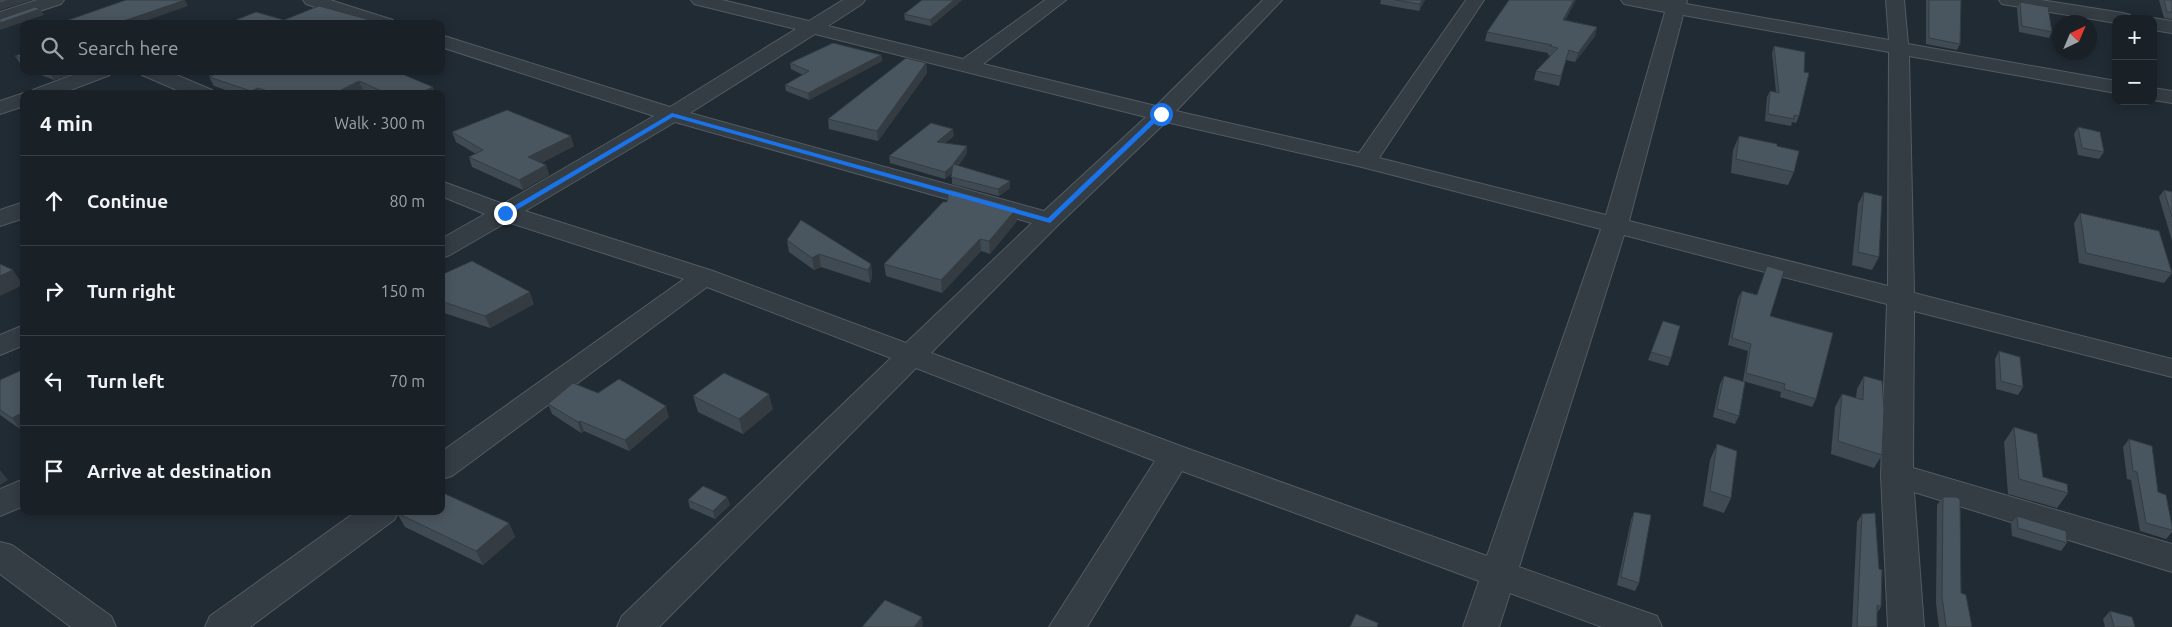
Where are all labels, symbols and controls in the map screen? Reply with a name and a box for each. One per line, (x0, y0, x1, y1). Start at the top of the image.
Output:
north arrow (2052, 15, 2097, 60)
map controls (2112, 15, 2157, 105)
button: + (2112, 15, 2157, 60)
search box (20, 20, 445, 75)
icon: search (38, 34, 66, 62)
text: Search here (78, 37, 178, 59)
button: − (2112, 60, 2157, 105)
route start (1150, 103, 1173, 126)
text: 4 min (40, 111, 93, 135)
text: Walk · 300 m (334, 114, 425, 132)
icon: ahead (40, 187, 68, 215)
text: Continue (87, 190, 168, 212)
text: 80 m (389, 192, 425, 210)
route end (494, 202, 517, 225)
icon: right (40, 277, 68, 305)
text: Turn right (87, 280, 175, 302)
text: 150 m (380, 282, 425, 300)
icon: left (40, 367, 68, 395)
text: Turn left (87, 370, 165, 392)
text: 70 m (389, 372, 425, 390)
icon: arrive (40, 457, 68, 485)
text: Arrive at destination (87, 460, 272, 482)

